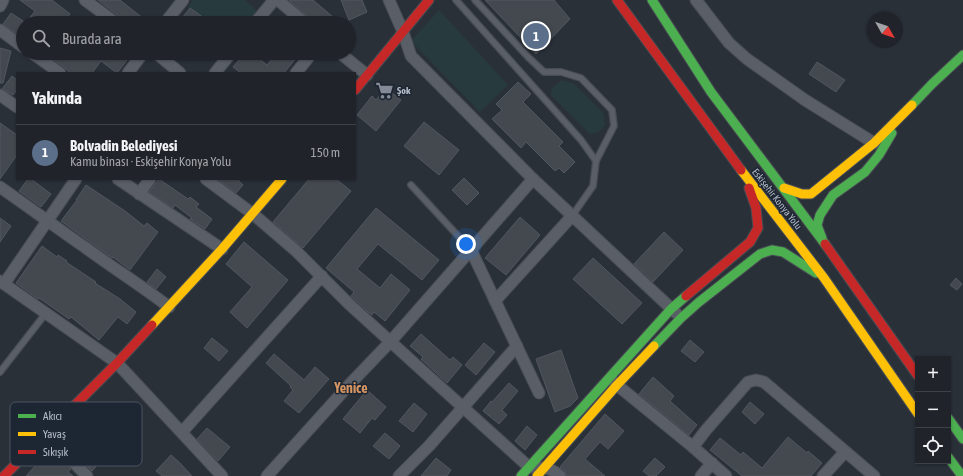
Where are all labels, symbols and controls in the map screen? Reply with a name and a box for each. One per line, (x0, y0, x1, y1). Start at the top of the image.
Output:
north arrow (867, 12, 903, 48)
search box (16, 16, 356, 60)
pin: 1 (523, 21, 549, 51)
icon: search (30, 27, 52, 49)
text: Burada ara (62, 30, 122, 47)
supermarket icon: Şok (374, 80, 394, 100)
place label: Şok (397, 85, 411, 96)
text: Yakında (32, 88, 82, 108)
text: Bolvadin Belediyesi (70, 137, 178, 154)
text: 1 (42, 145, 48, 160)
text: 150 m (311, 145, 340, 160)
text: Kamu binası · Eskişehir Konya Yolu (70, 154, 231, 169)
street label: Eskişehir Konya Yolu (750, 166, 804, 232)
your location (456, 234, 476, 254)
map controls (915, 356, 951, 464)
button: + (915, 356, 951, 392)
district label: Yenice (333, 380, 368, 396)
button: − (915, 392, 951, 428)
legend (10, 402, 142, 466)
text: Akıcı (43, 410, 62, 422)
text: Yavaş (43, 428, 66, 440)
button: locate (915, 428, 951, 464)
text: Sıkışık (43, 446, 69, 458)

